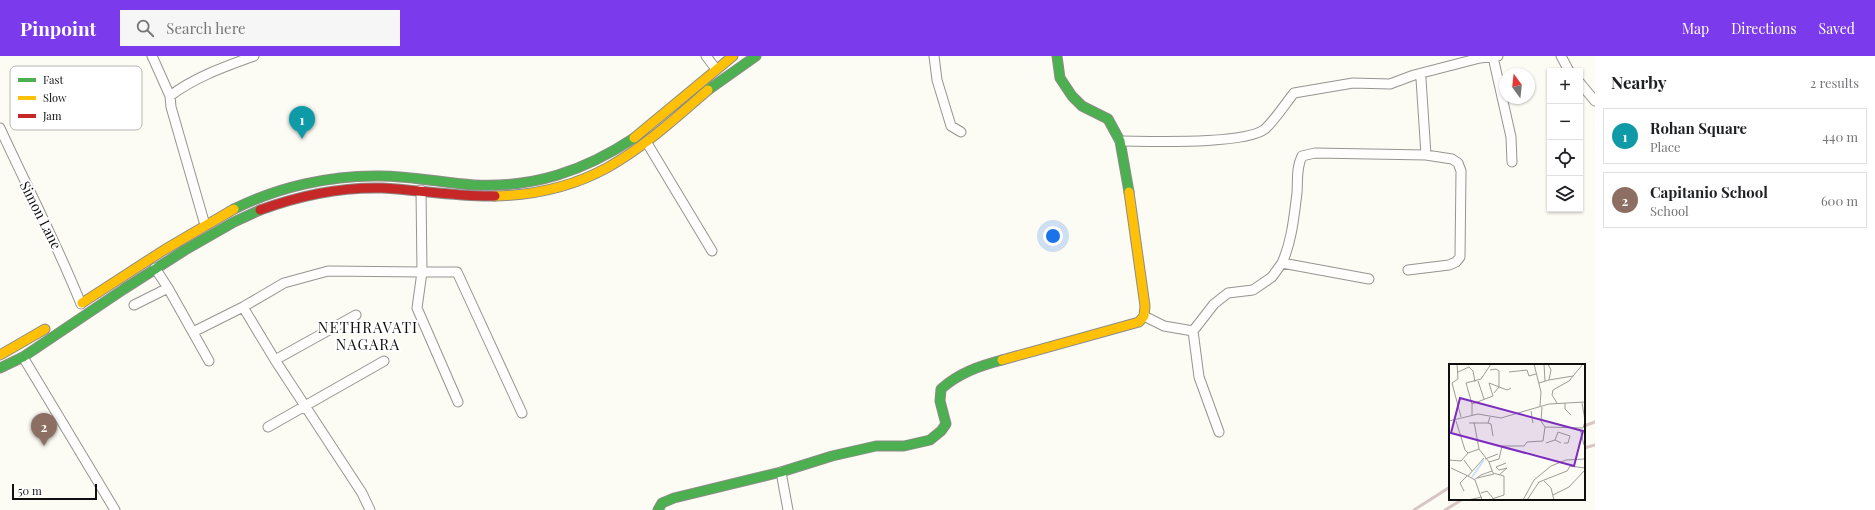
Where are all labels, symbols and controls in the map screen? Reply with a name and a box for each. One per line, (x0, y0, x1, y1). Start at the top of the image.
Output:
search box (120, 10, 400, 46)
text: Pinpoint (20, 15, 96, 41)
icon: search (134, 17, 156, 39)
text: Search here (166, 18, 246, 38)
text: Map (1682, 19, 1709, 38)
text: Directions (1731, 19, 1797, 38)
text: Saved (1819, 19, 1855, 38)
legend (10, 66, 142, 130)
north arrow (1499, 68, 1535, 104)
map controls (1547, 68, 1583, 212)
button: + (1547, 68, 1583, 104)
text: Nearby (1611, 71, 1666, 93)
text: Fast (43, 72, 63, 87)
text: 2 results (1810, 74, 1859, 91)
text: Slow (43, 90, 67, 105)
button: − (1547, 104, 1583, 140)
pin: 1 (289, 106, 315, 139)
text: Jam (42, 108, 62, 123)
text: Rohan Square (1650, 118, 1747, 138)
text: 1 (1623, 128, 1627, 145)
text: 440 m (1823, 128, 1858, 145)
text: Place (1650, 138, 1681, 155)
button: locate (1547, 140, 1583, 176)
button: layers (1547, 176, 1583, 212)
street label: Simon Lane (16, 178, 66, 252)
text: Capitanio School (1650, 182, 1768, 202)
text: 2 (1622, 192, 1628, 209)
text: 600 m (1821, 192, 1858, 209)
text: School (1650, 202, 1689, 219)
your location (1043, 226, 1063, 246)
district label: NETHRAVATI NAGARA (318, 317, 418, 354)
inset map (1449, 364, 1585, 500)
pin: 2 (31, 413, 57, 446)
scale bar (12, 482, 97, 501)
text: 50 m (18, 483, 42, 498)

